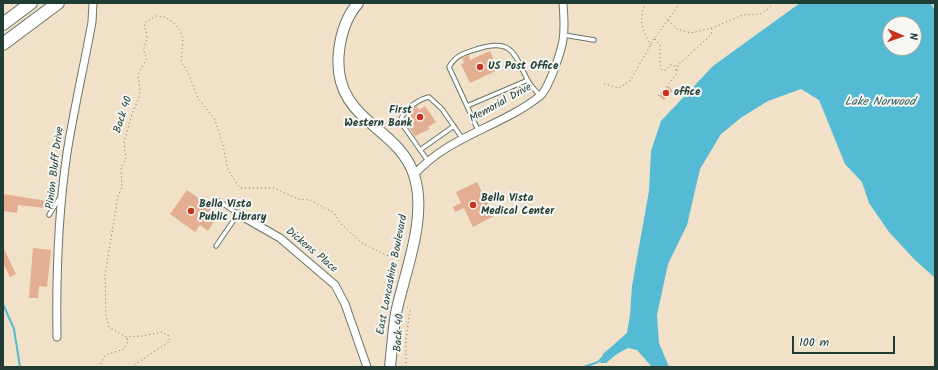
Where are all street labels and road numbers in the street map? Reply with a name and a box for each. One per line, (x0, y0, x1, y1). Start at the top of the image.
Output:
street label: Memorial Drive (468, 82, 534, 126)
street label: Back 40 (112, 95, 136, 135)
street label: Pinion Bluff Drive (44, 126, 68, 210)
street label: East Lancashire Boulevard (375, 214, 411, 336)
street label: Dickens Place (282, 226, 340, 276)
street label: Back 40 (392, 313, 408, 353)

